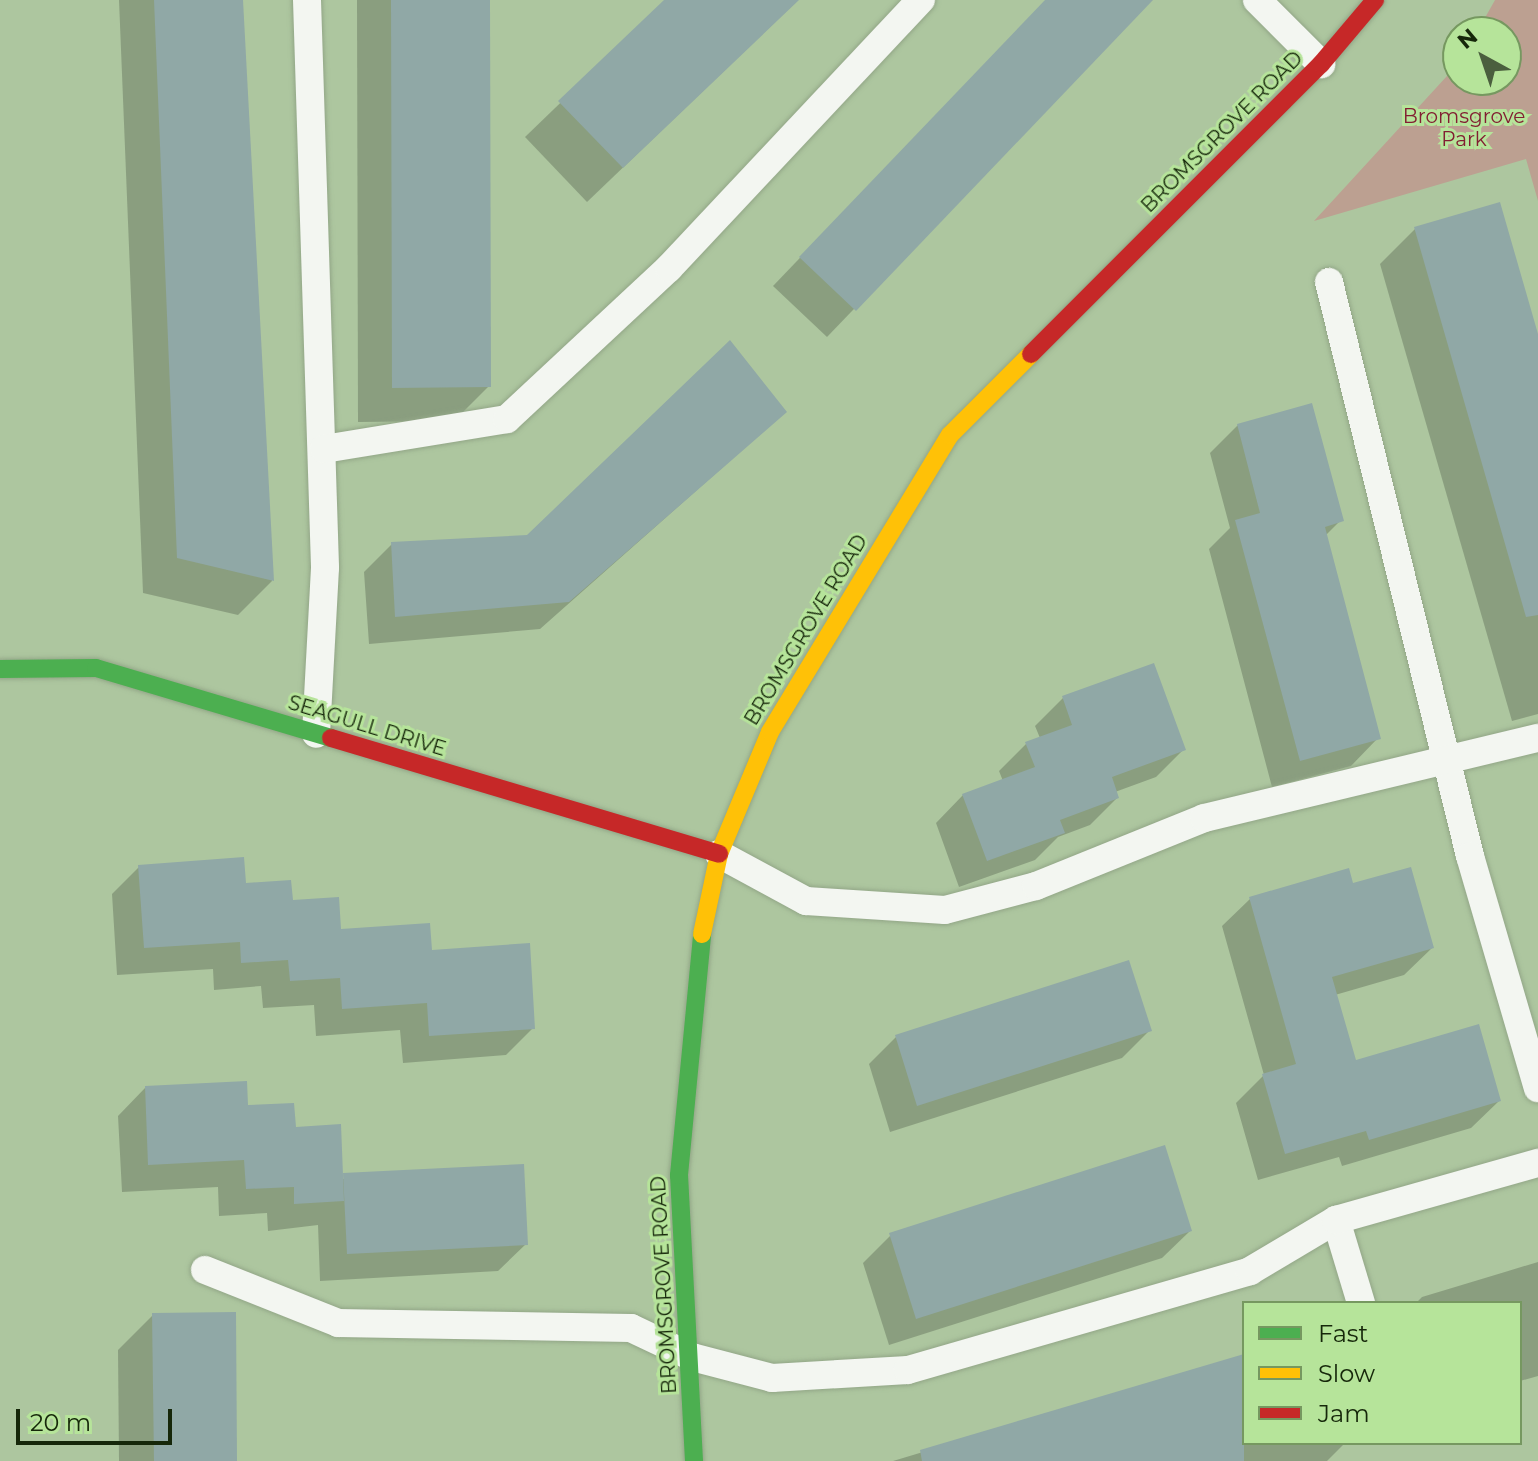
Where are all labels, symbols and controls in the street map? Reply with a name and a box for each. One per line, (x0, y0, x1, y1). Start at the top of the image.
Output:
north arrow (1442, 16, 1522, 96)
text: N (1452, 23, 1483, 55)
street label: BROMSGROVE ROAD (1136, 46, 1308, 218)
park label: Bromsgrove Park (1403, 105, 1525, 152)
street label: BROMSGROVE ROAD (740, 530, 872, 730)
street label: SEAGULL DRIVE (285, 691, 449, 761)
street label: BROMSGROVE ROAD (646, 1175, 682, 1395)
legend (1242, 1301, 1522, 1445)
text: Fast (1318, 1319, 1368, 1348)
text: Slow (1318, 1359, 1375, 1388)
scale bar (20, 1393, 176, 1443)
text: Jam (1318, 1399, 1370, 1428)
text: 20 m (30, 1408, 91, 1437)

